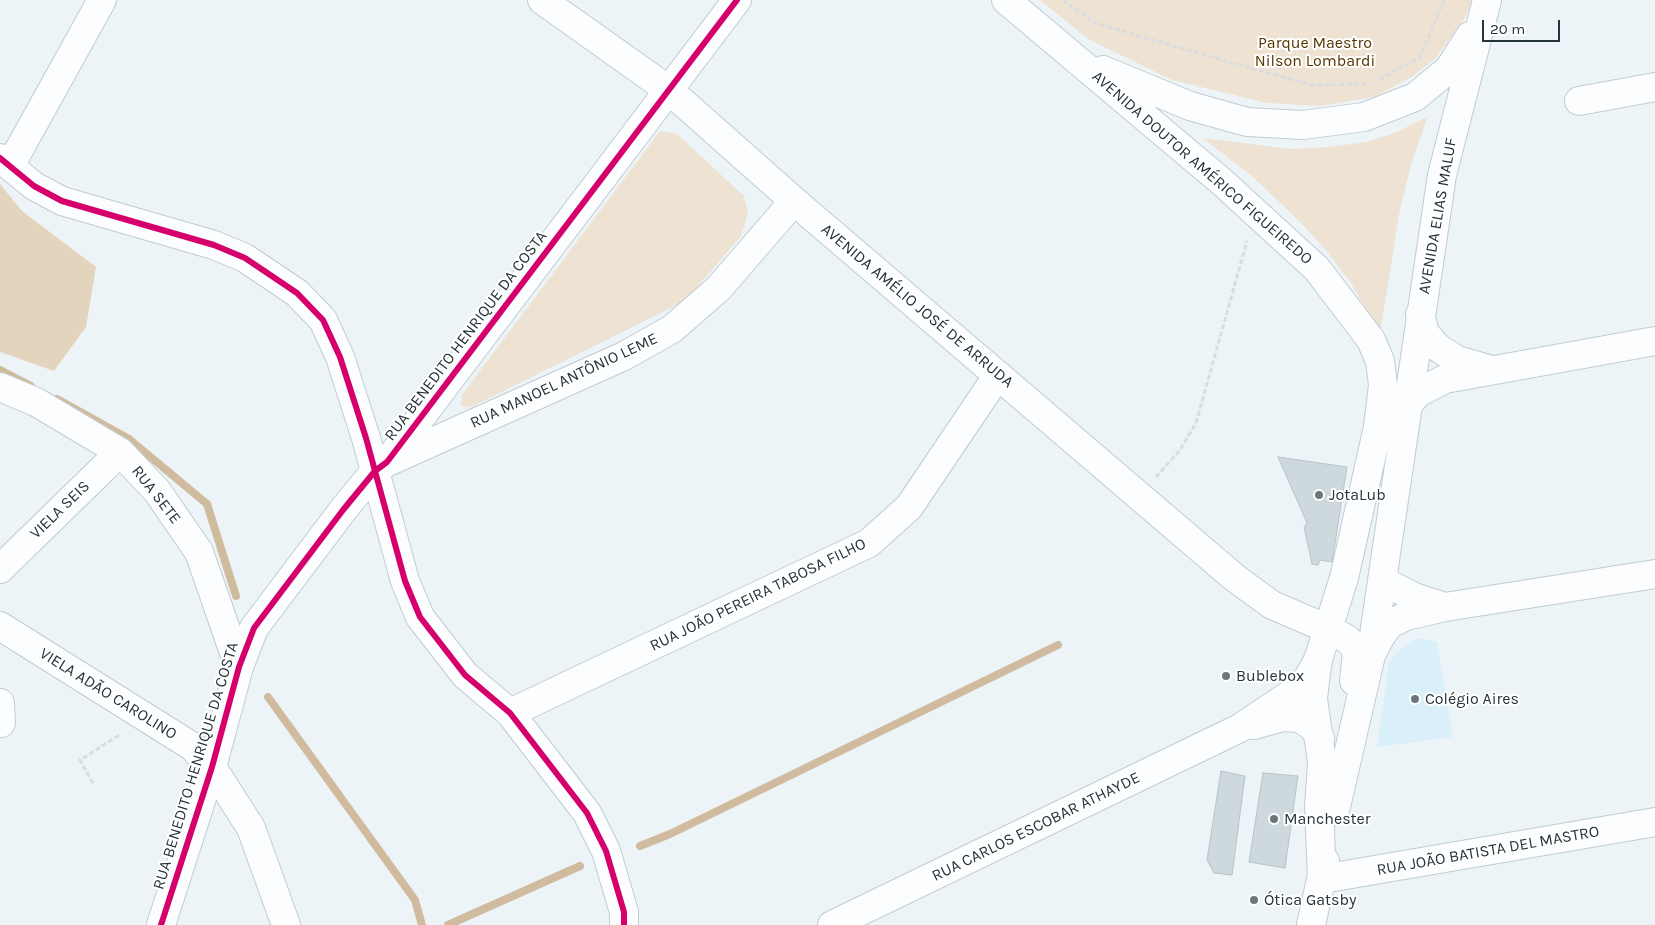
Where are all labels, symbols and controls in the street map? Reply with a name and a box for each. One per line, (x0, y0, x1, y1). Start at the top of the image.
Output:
scale bar (1485, 10, 1562, 42)
text: 20 m (1490, 20, 1525, 38)
park label: Parque Maestro Nilson Lombardi (1255, 33, 1375, 71)
street label: AVENIDA DOUTOR AMÉRICO FIGUEIREDO (1088, 67, 1316, 269)
street label: AVENIDA ELIAS MALUF (1415, 136, 1461, 296)
street label: AVENIDA AMÉLIO JOSÉ DE ARRUDA (817, 220, 1017, 392)
street label: RUA BENEDITO HENRIQUE DA COSTA (381, 227, 551, 445)
street label: RUA MANOEL ANTÔNIO LEME (467, 329, 661, 433)
street label: RUA SETE (127, 462, 185, 528)
street label: VIELA SEIS (26, 477, 94, 543)
place label: JotaLub (1329, 485, 1386, 505)
marker: JotaLub (1313, 489, 1325, 501)
street label: RUA JOÃO PEREIRA TABOSA FILHO (647, 534, 869, 656)
street label: RUA BENEDITO HENRIQUE DA COSTA (149, 640, 243, 892)
street label: VIELA ADÃO CAROLINO (36, 644, 180, 744)
place label: Bublebox (1236, 666, 1304, 686)
marker: Bublebox (1220, 670, 1232, 682)
place label: Colégio Aires (1425, 689, 1519, 709)
marker: Colégio Aires (1409, 693, 1421, 705)
street label: RUA CARLOS ESCOBAR ATHAYDE (929, 768, 1143, 886)
place label: Manchester (1284, 809, 1371, 829)
marker: Manchester (1268, 813, 1280, 825)
street label: RUA JOÃO BATISTA DEL MASTRO (1375, 822, 1601, 880)
place label: Ótica Gatsby (1264, 890, 1356, 910)
marker: Ótica Gatsby (1248, 894, 1260, 906)

